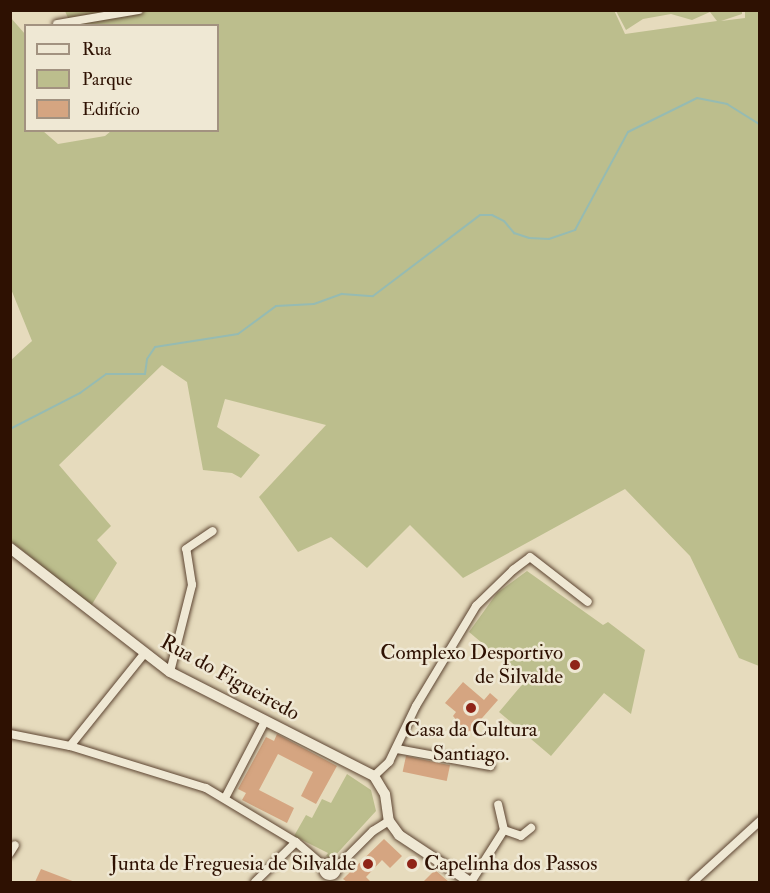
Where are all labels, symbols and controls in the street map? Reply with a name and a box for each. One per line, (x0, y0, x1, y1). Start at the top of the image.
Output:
legend (24, 24, 219, 132)
text: Rua (82, 38, 111, 61)
text: Parque (82, 68, 132, 91)
text: Edifício (82, 98, 140, 121)
street label: Rua do Figueiredo (156, 629, 304, 727)
place label: Complexo Desportivo de Silvalde (380, 640, 563, 690)
marker: Complexo Desportivo de Silvalde (568, 658, 582, 672)
marker: Casa da Cultura Santiago. (464, 701, 478, 715)
place label: Casa da Cultura Santiago. (404, 717, 538, 767)
place label: Junta de Freguesia de Silvalde (110, 851, 356, 877)
place label: Capelinha dos Passos (424, 851, 597, 877)
marker: Junta de Freguesia de Silvalde (361, 857, 375, 871)
marker: Capelinha dos Passos (405, 857, 419, 871)

